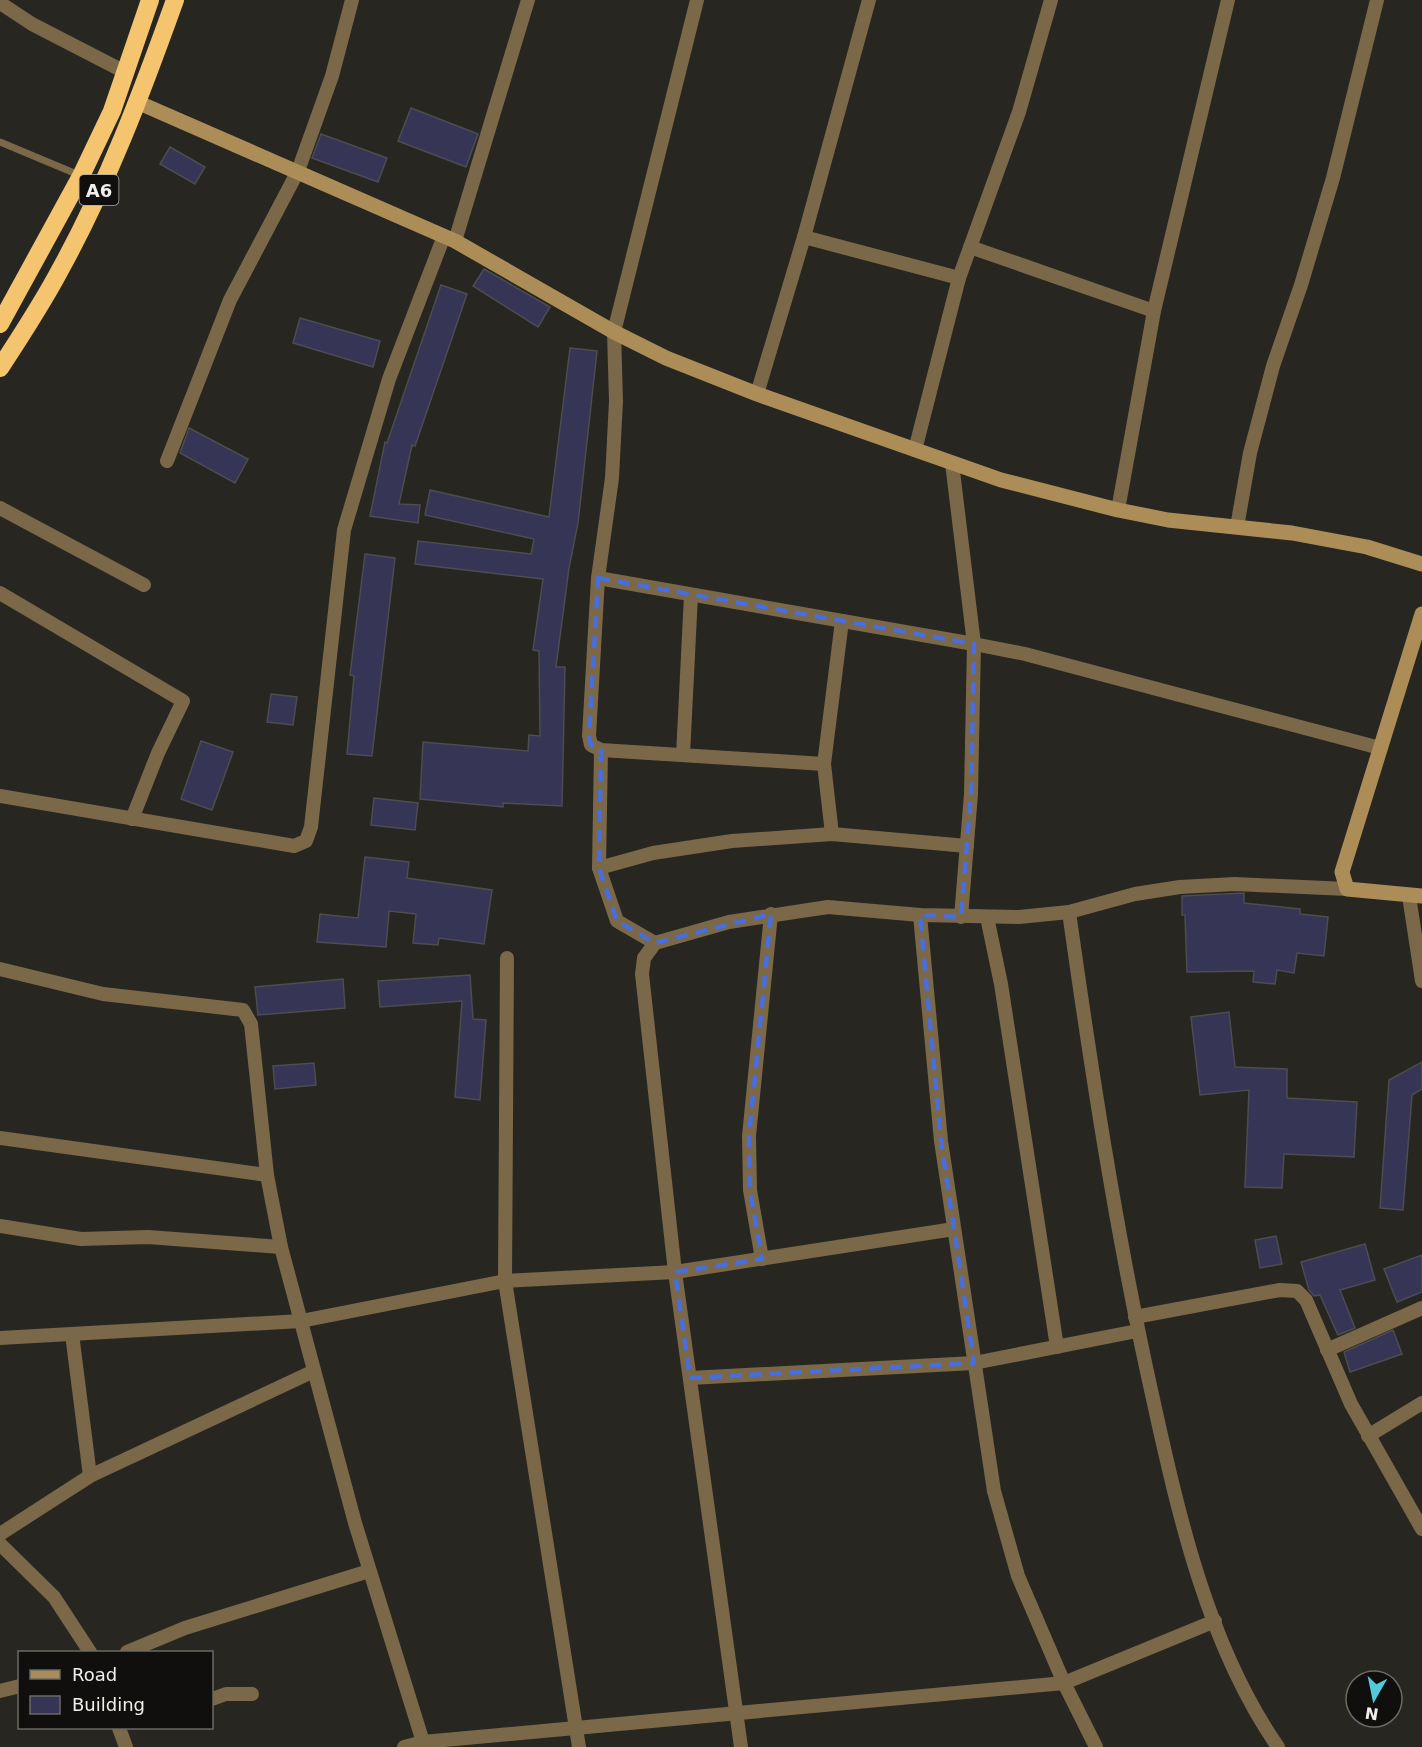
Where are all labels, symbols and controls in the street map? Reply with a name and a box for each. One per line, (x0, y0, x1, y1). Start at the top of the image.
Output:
road number: A6 (80, 175, 118, 205)
legend (18, 1651, 213, 1729)
text: Road (72, 1664, 117, 1685)
north arrow (1344, 1669, 1404, 1729)
text: Building (72, 1694, 145, 1715)
text: N (1364, 1703, 1380, 1724)

